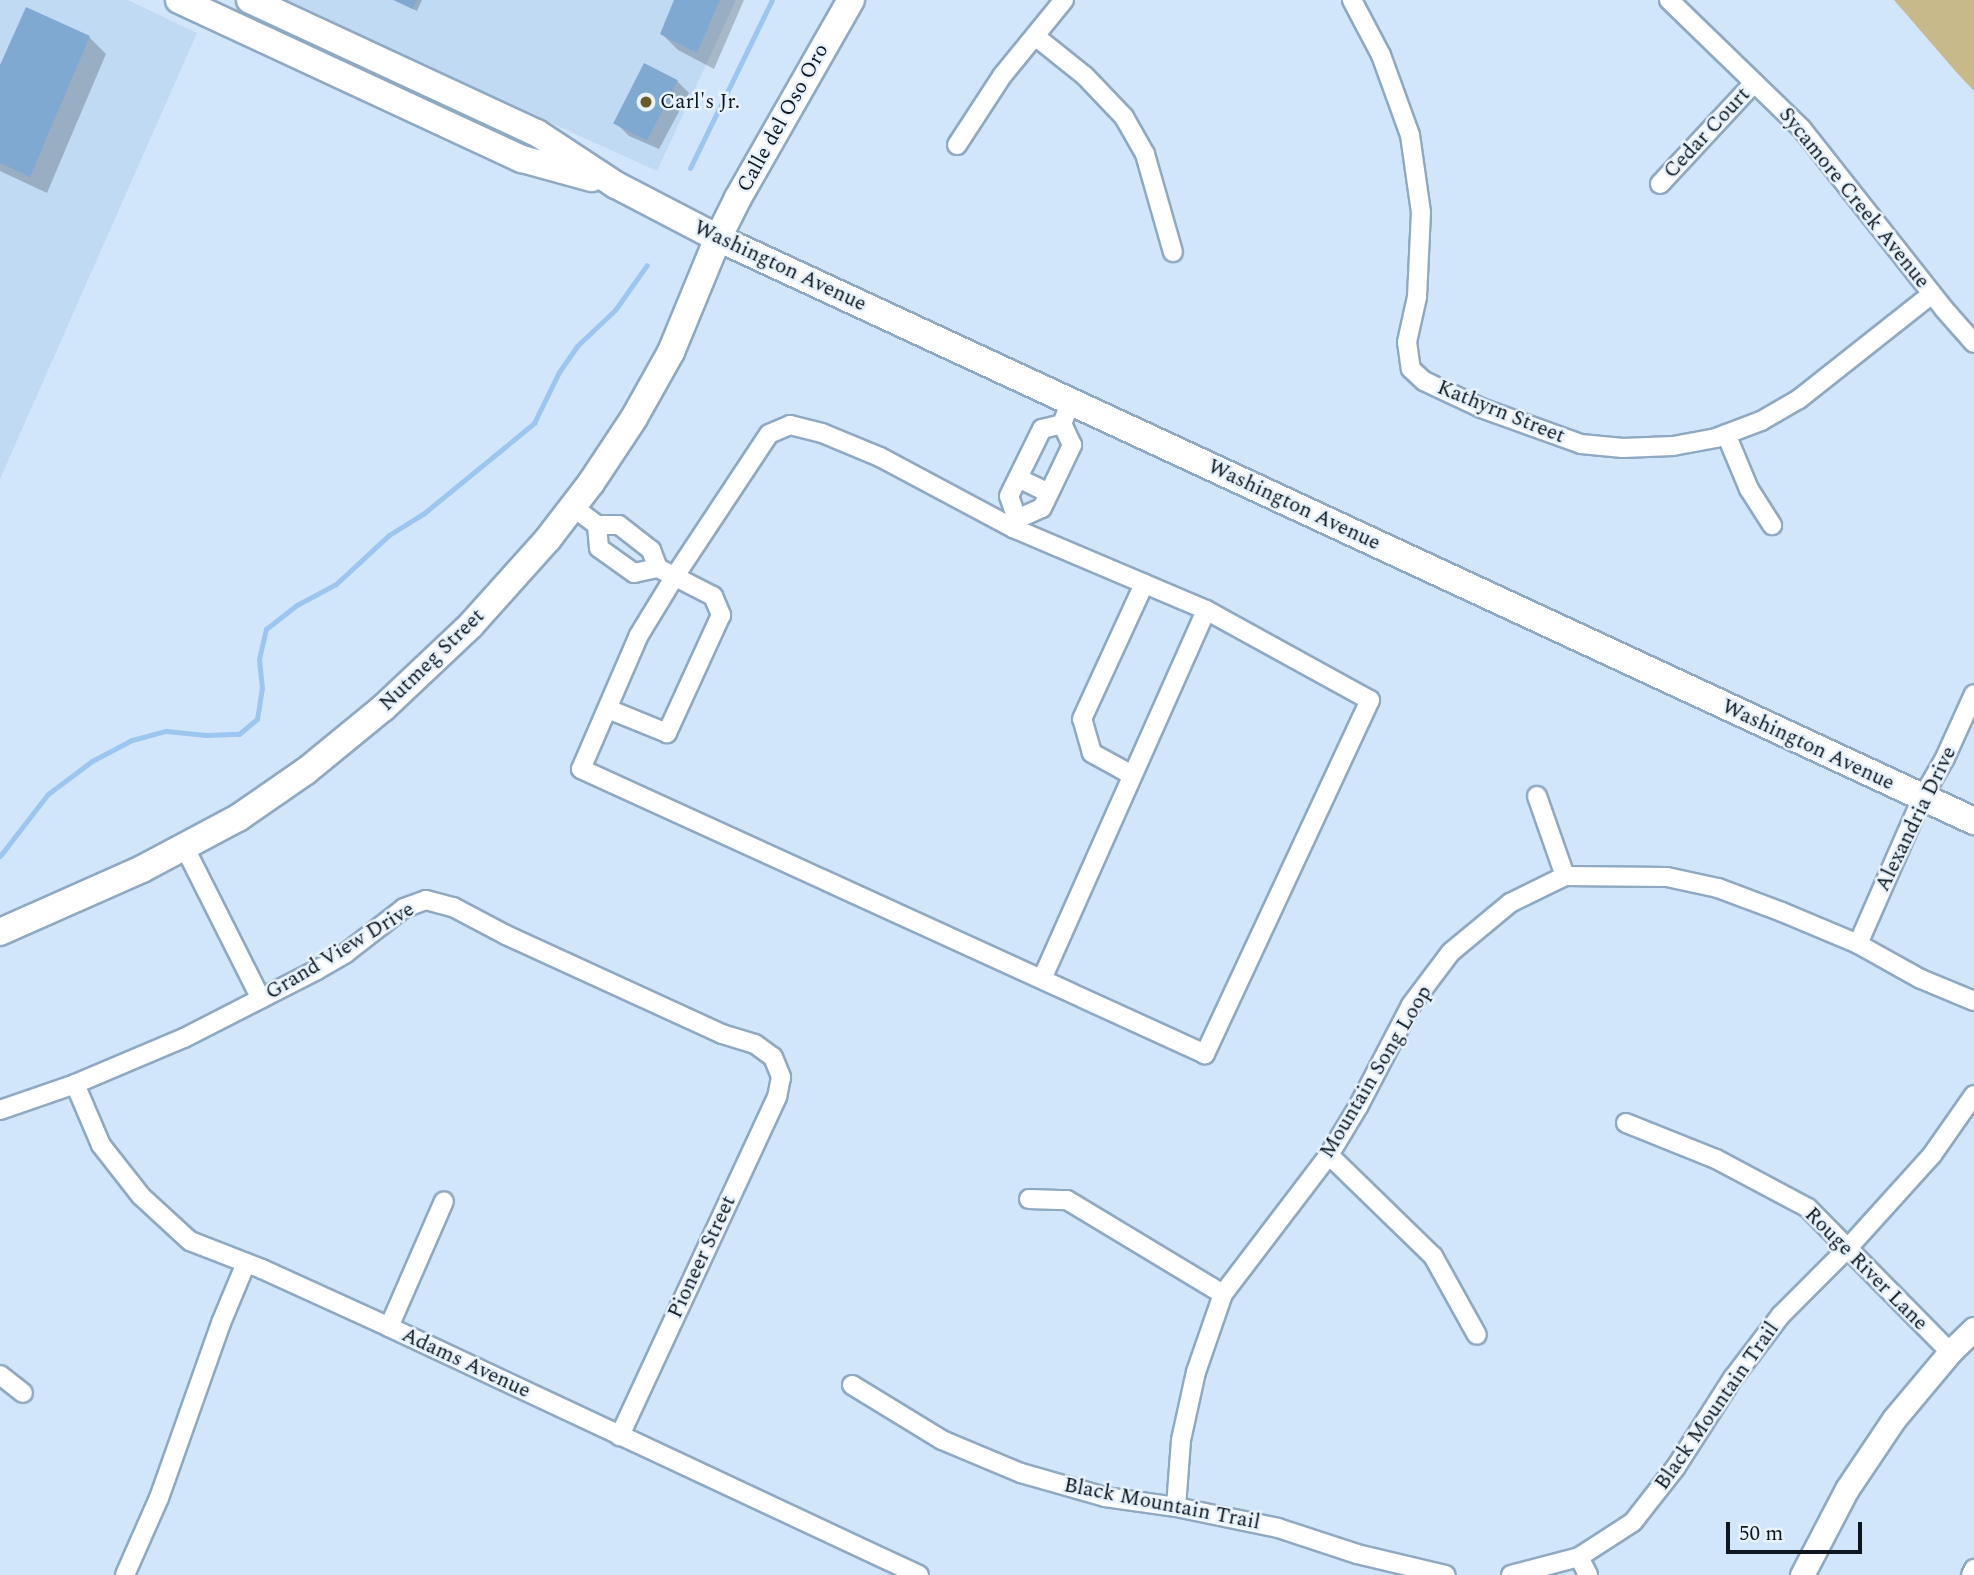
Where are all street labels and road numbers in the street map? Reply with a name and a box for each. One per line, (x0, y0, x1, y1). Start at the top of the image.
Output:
street label: Calle del Oso Oro (732, 39, 834, 197)
street label: Cedar Court (1659, 82, 1755, 184)
street label: Sycamore Creek Avenue (1773, 103, 1935, 293)
street label: Washington Avenue (690, 215, 870, 317)
street label: Kathyrn Street (1434, 375, 1568, 449)
street label: Washington Avenue (1204, 454, 1384, 556)
street label: Nutmeg Street (374, 604, 490, 716)
street label: Washington Avenue (1718, 694, 1898, 796)
street label: Alexandria Drive (1870, 742, 1962, 896)
street label: Grand View Drive (261, 897, 419, 1005)
street label: Mountain Song Loop (1314, 981, 1438, 1163)
street label: Pioneer Street (663, 1192, 741, 1322)
street label: Rouge River Lane (1799, 1202, 1933, 1336)
street label: Black Mountain Trail (1649, 1317, 1785, 1495)
street label: Adams Avenue (398, 1322, 534, 1404)
street label: Black Mountain Trail (1062, 1473, 1262, 1535)

